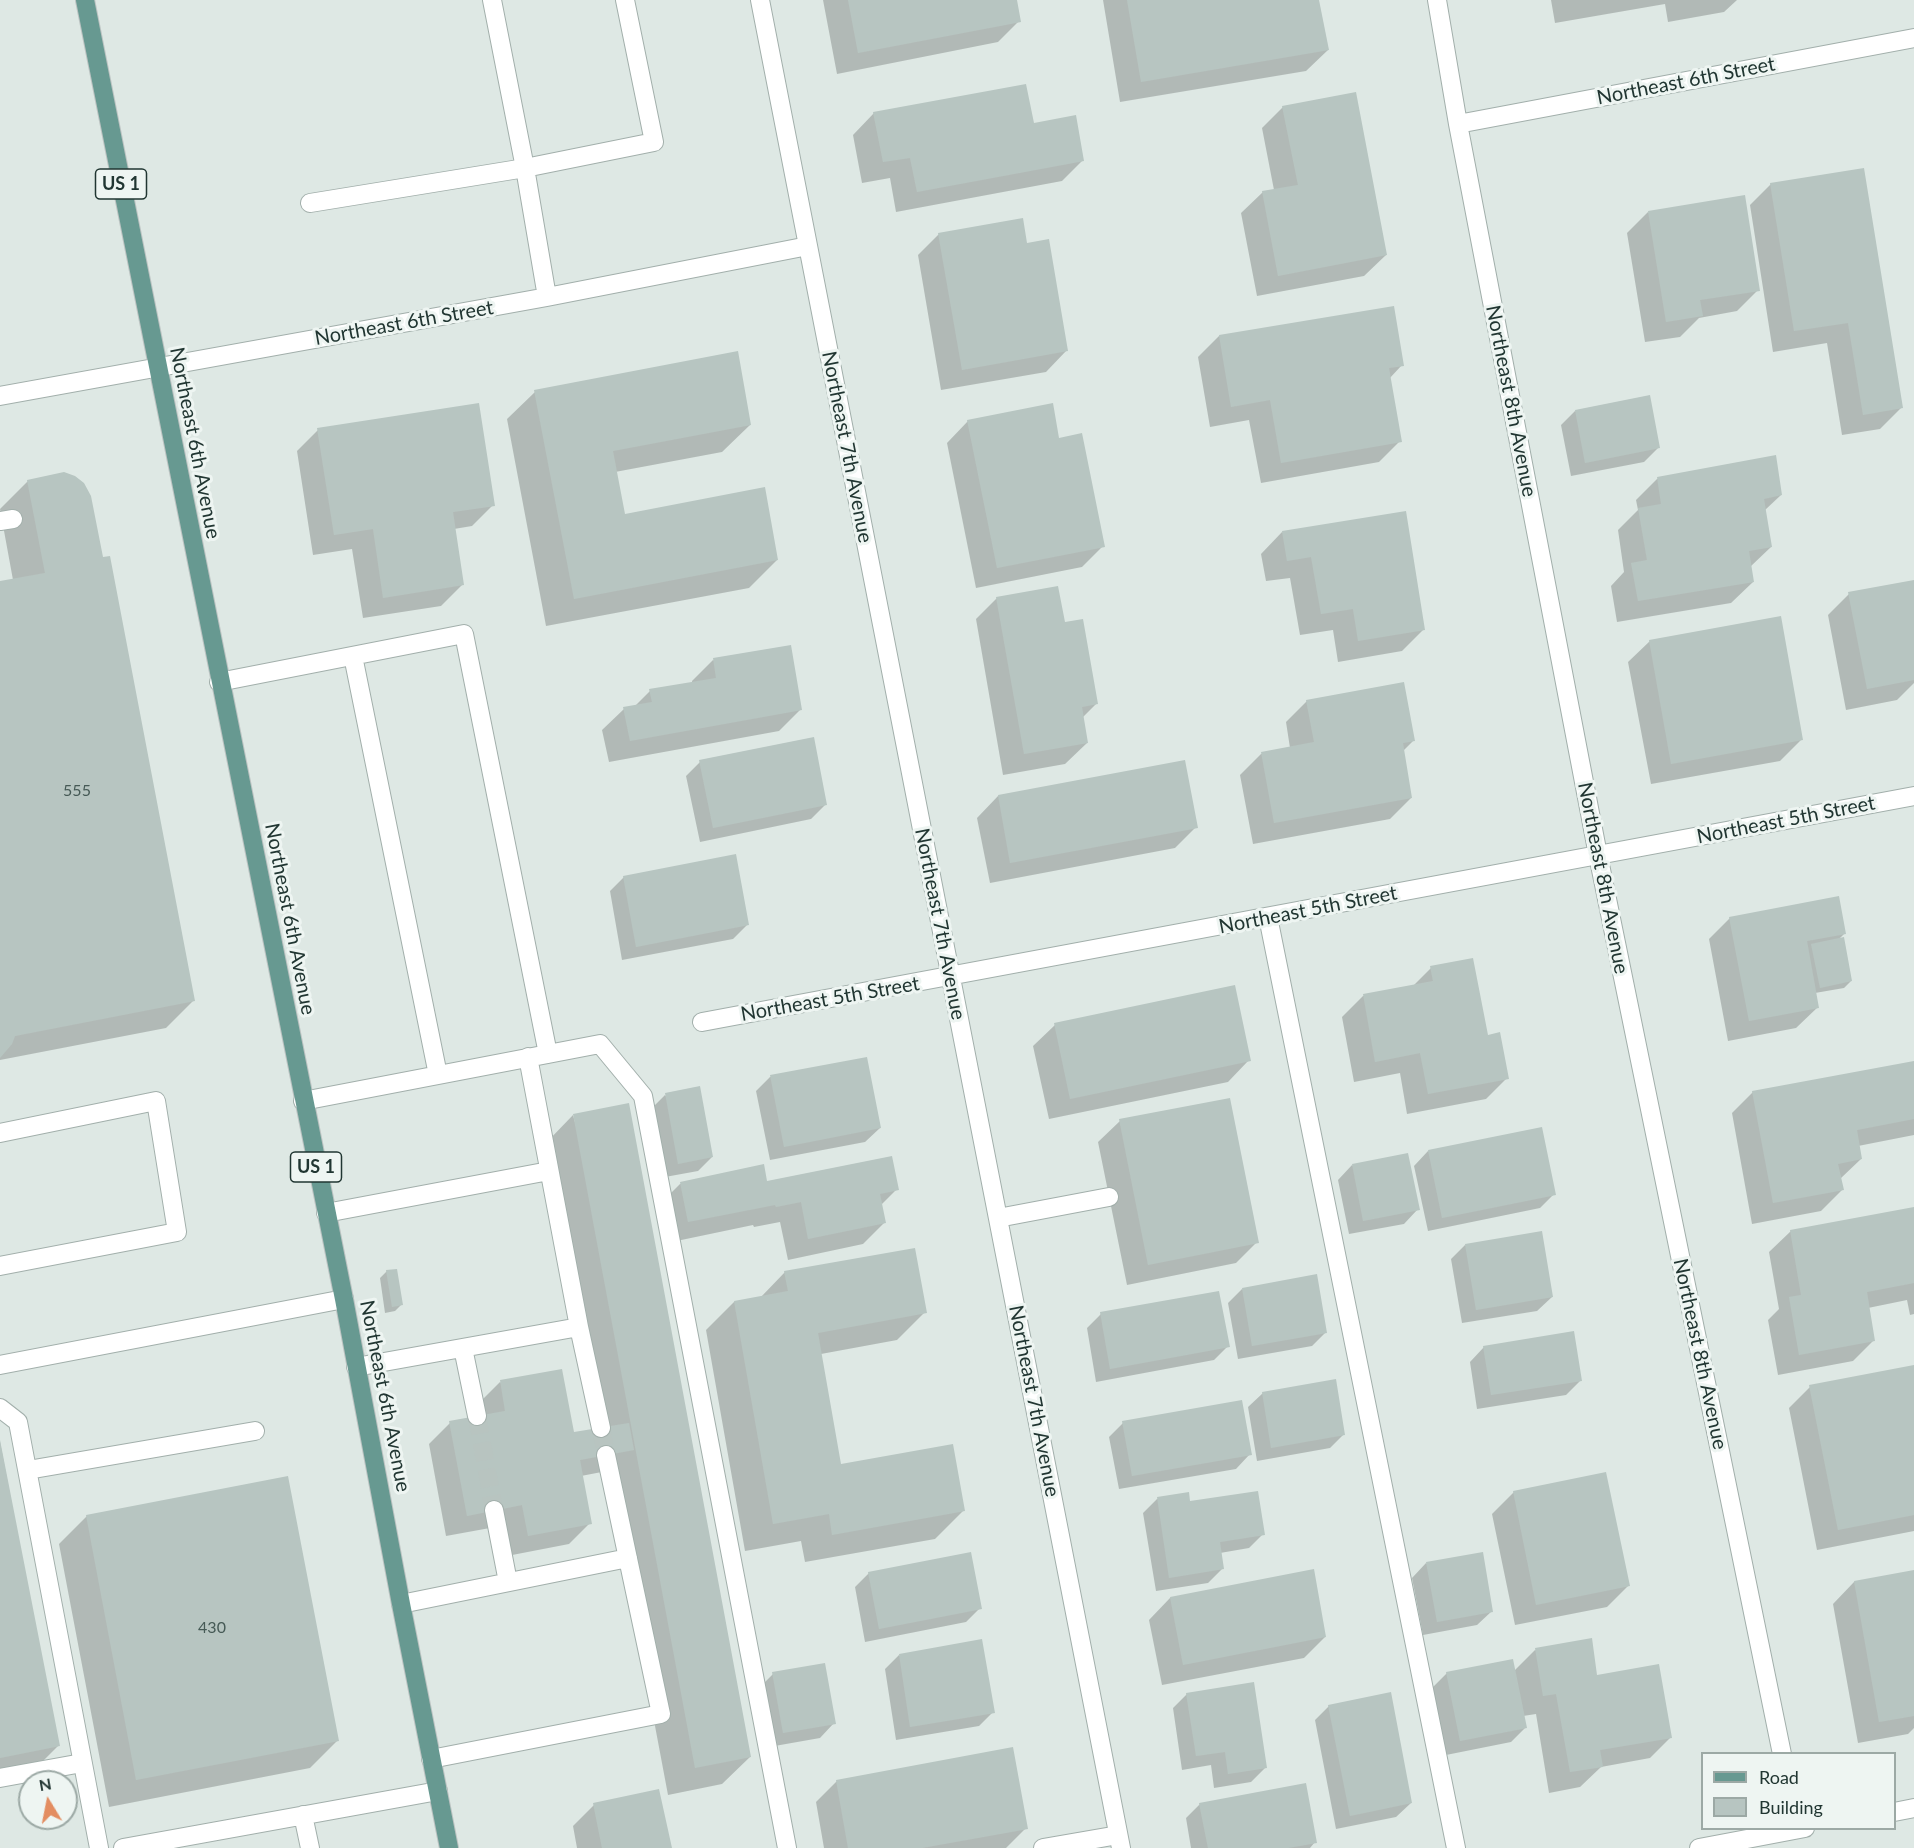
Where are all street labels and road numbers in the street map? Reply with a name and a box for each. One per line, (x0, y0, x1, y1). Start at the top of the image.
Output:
street label: Northeast 6th Street (1595, 52, 1777, 110)
road number: US 1 (96, 169, 146, 199)
street label: Northeast 6th Street (313, 295, 495, 351)
street label: Northeast 8th Avenue (1481, 303, 1541, 499)
street label: Northeast 6th Avenue (165, 345, 225, 541)
street label: Northeast 7th Avenue (817, 349, 877, 545)
street label: Northeast 8th Avenue (1573, 780, 1633, 976)
street label: Northeast 5th Street (1695, 791, 1877, 849)
street label: Northeast 6th Avenue (260, 821, 320, 1017)
street label: Northeast 7th Avenue (910, 826, 970, 1022)
street label: Northeast 5th Street (1217, 881, 1399, 939)
street label: Northeast 5th Street (739, 971, 921, 1027)
road number: US 1 (290, 1152, 342, 1182)
street label: Northeast 8th Avenue (1668, 1256, 1732, 1452)
street label: Northeast 6th Avenue (355, 1298, 415, 1494)
street label: Northeast 7th Avenue (1004, 1303, 1064, 1499)

